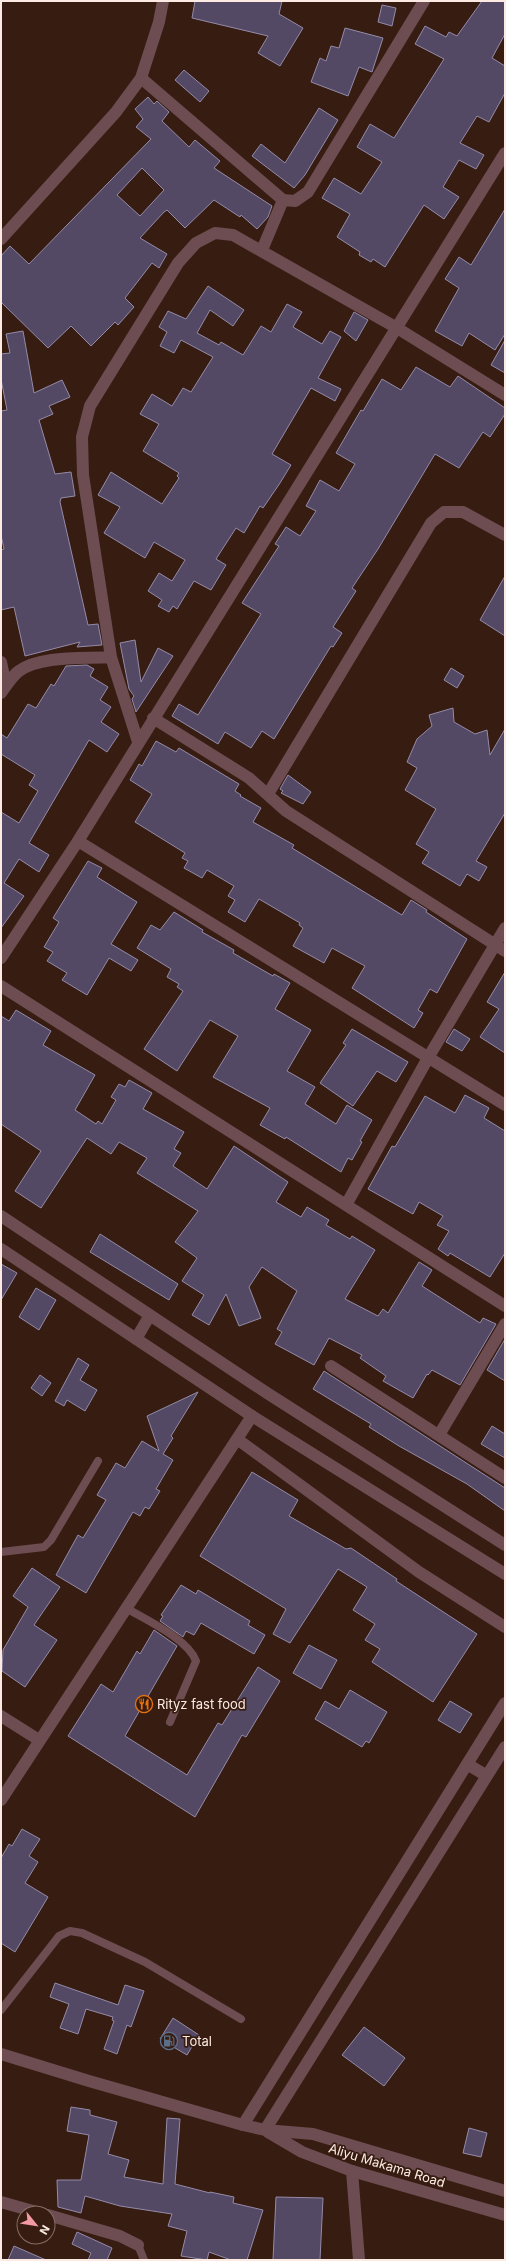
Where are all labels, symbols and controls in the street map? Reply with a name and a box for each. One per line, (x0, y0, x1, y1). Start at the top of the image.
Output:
restaurant icon: Rityz fast food (134, 1694, 154, 1714)
place label: Rityz fast food (157, 1696, 246, 1712)
fuel station icon: Total (159, 2031, 179, 2051)
place label: Total (182, 2033, 212, 2049)
street label: Aliyu Makama Road (327, 2140, 447, 2190)
north arrow (16, 2205, 56, 2245)
text: N (37, 2223, 53, 2237)

